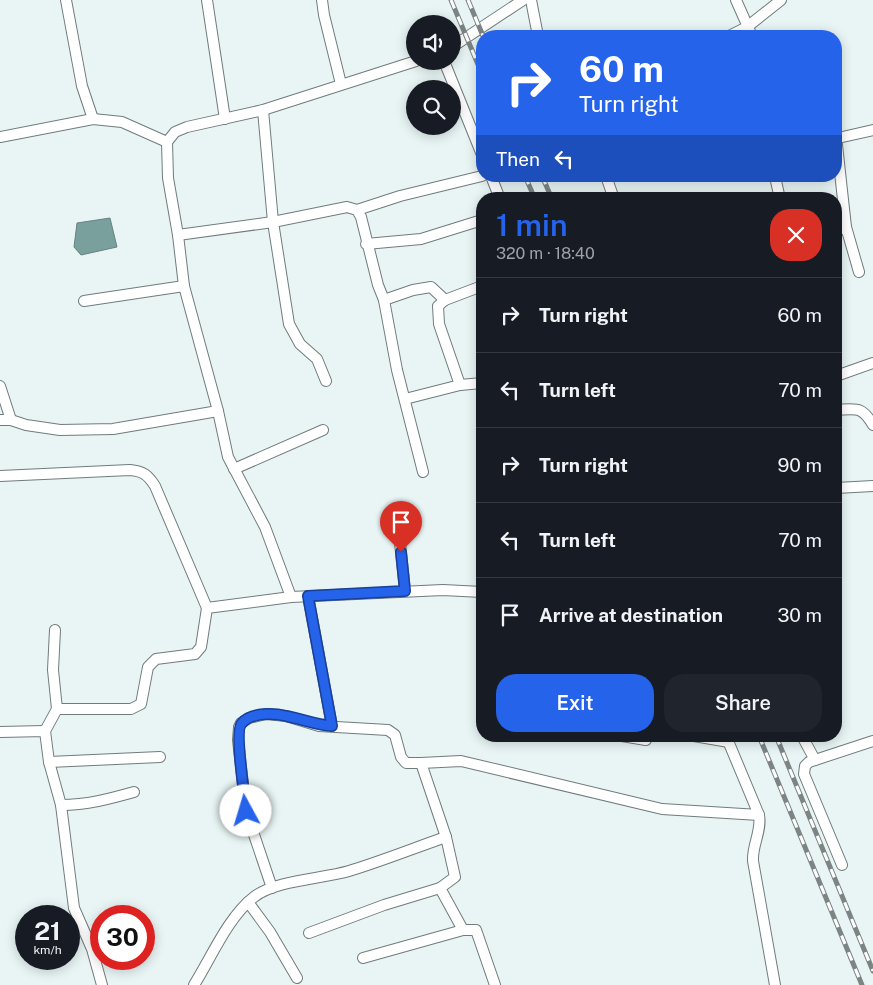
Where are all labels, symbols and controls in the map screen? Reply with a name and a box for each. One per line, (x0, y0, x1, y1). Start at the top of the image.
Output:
map controls (406, 15, 461, 135)
button: sound (406, 15, 461, 70)
text: 60 m (579, 49, 664, 90)
icon: right (496, 50, 561, 115)
button: search (406, 80, 461, 135)
text: Turn right (579, 91, 679, 117)
icon: left (550, 145, 578, 173)
text: Then (496, 148, 540, 170)
text: 1 min (496, 207, 567, 243)
button: close (770, 209, 822, 261)
text: 320 m · 18:40 (496, 244, 595, 263)
icon: right (496, 301, 524, 329)
text: Turn right (539, 304, 628, 326)
text: 60 m (778, 304, 822, 326)
icon: left (496, 376, 524, 404)
text: Turn left (539, 379, 616, 401)
text: 70 m (778, 379, 822, 401)
icon: right (496, 451, 524, 479)
text: Turn right (539, 454, 628, 476)
text: 90 m (778, 454, 822, 476)
pin (380, 501, 422, 552)
icon: arrive (387, 508, 415, 536)
icon: left (496, 526, 524, 554)
text: Turn left (539, 529, 616, 551)
text: 70 m (778, 529, 822, 551)
icon: arrive (496, 601, 524, 629)
text: Arrive at destination (539, 604, 723, 626)
text: 30 m (777, 604, 822, 626)
button: Exit (496, 674, 654, 732)
button: Share (664, 674, 822, 732)
position arrow (219, 784, 271, 836)
speed limit sign: 30 (90, 905, 155, 970)
text: 21 (34, 916, 61, 946)
text: km/h (33, 943, 62, 957)

